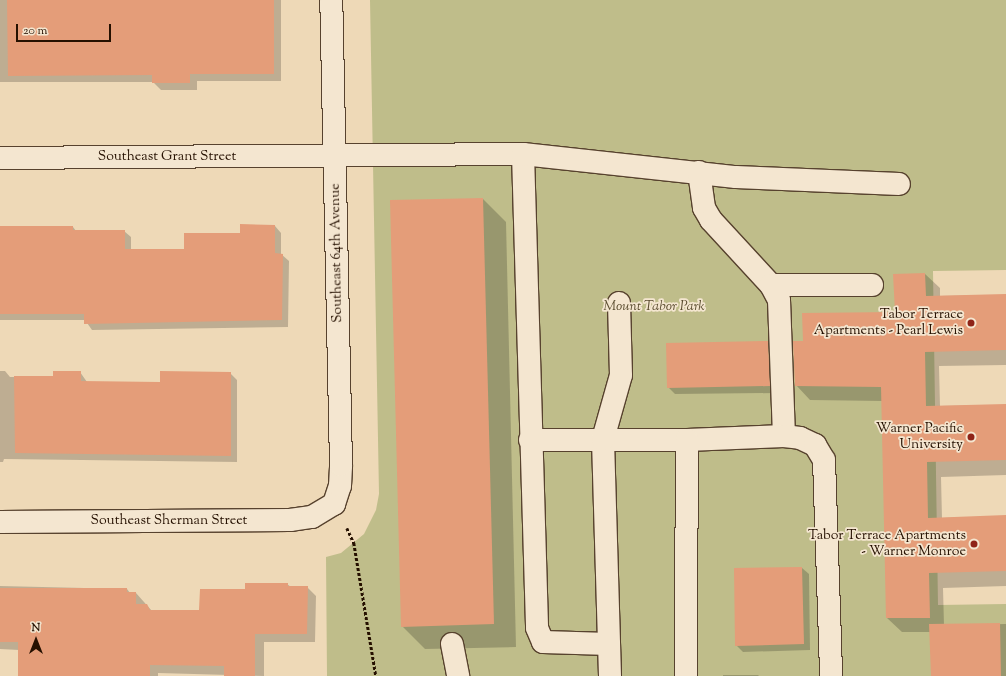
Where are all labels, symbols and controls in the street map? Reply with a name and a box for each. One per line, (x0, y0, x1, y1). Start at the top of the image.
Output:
scale bar (18, 16, 113, 42)
text: 20 m (23, 22, 47, 40)
street label: Southeast Grant Street (98, 149, 236, 165)
street label: Southeast 64th Avenue (327, 183, 347, 323)
park label: Mount Tabor Park (603, 299, 705, 315)
place label: Tabor Terrace Apartments - Pearl Lewis (814, 307, 963, 340)
marker: Tabor Terrace Apartments - Pearl Lewis (966, 318, 976, 328)
place label: Warner Pacific University (876, 421, 963, 454)
marker: Warner Pacific University (966, 432, 976, 442)
street label: Southeast Sherman Street (91, 513, 247, 529)
place label: Tabor Terrace Apartments - Warner Monroe (808, 528, 966, 560)
marker: Tabor Terrace Apartments - Warner Monroe (969, 539, 979, 549)
north arrow (16, 620, 56, 660)
text: N (32, 620, 40, 636)

